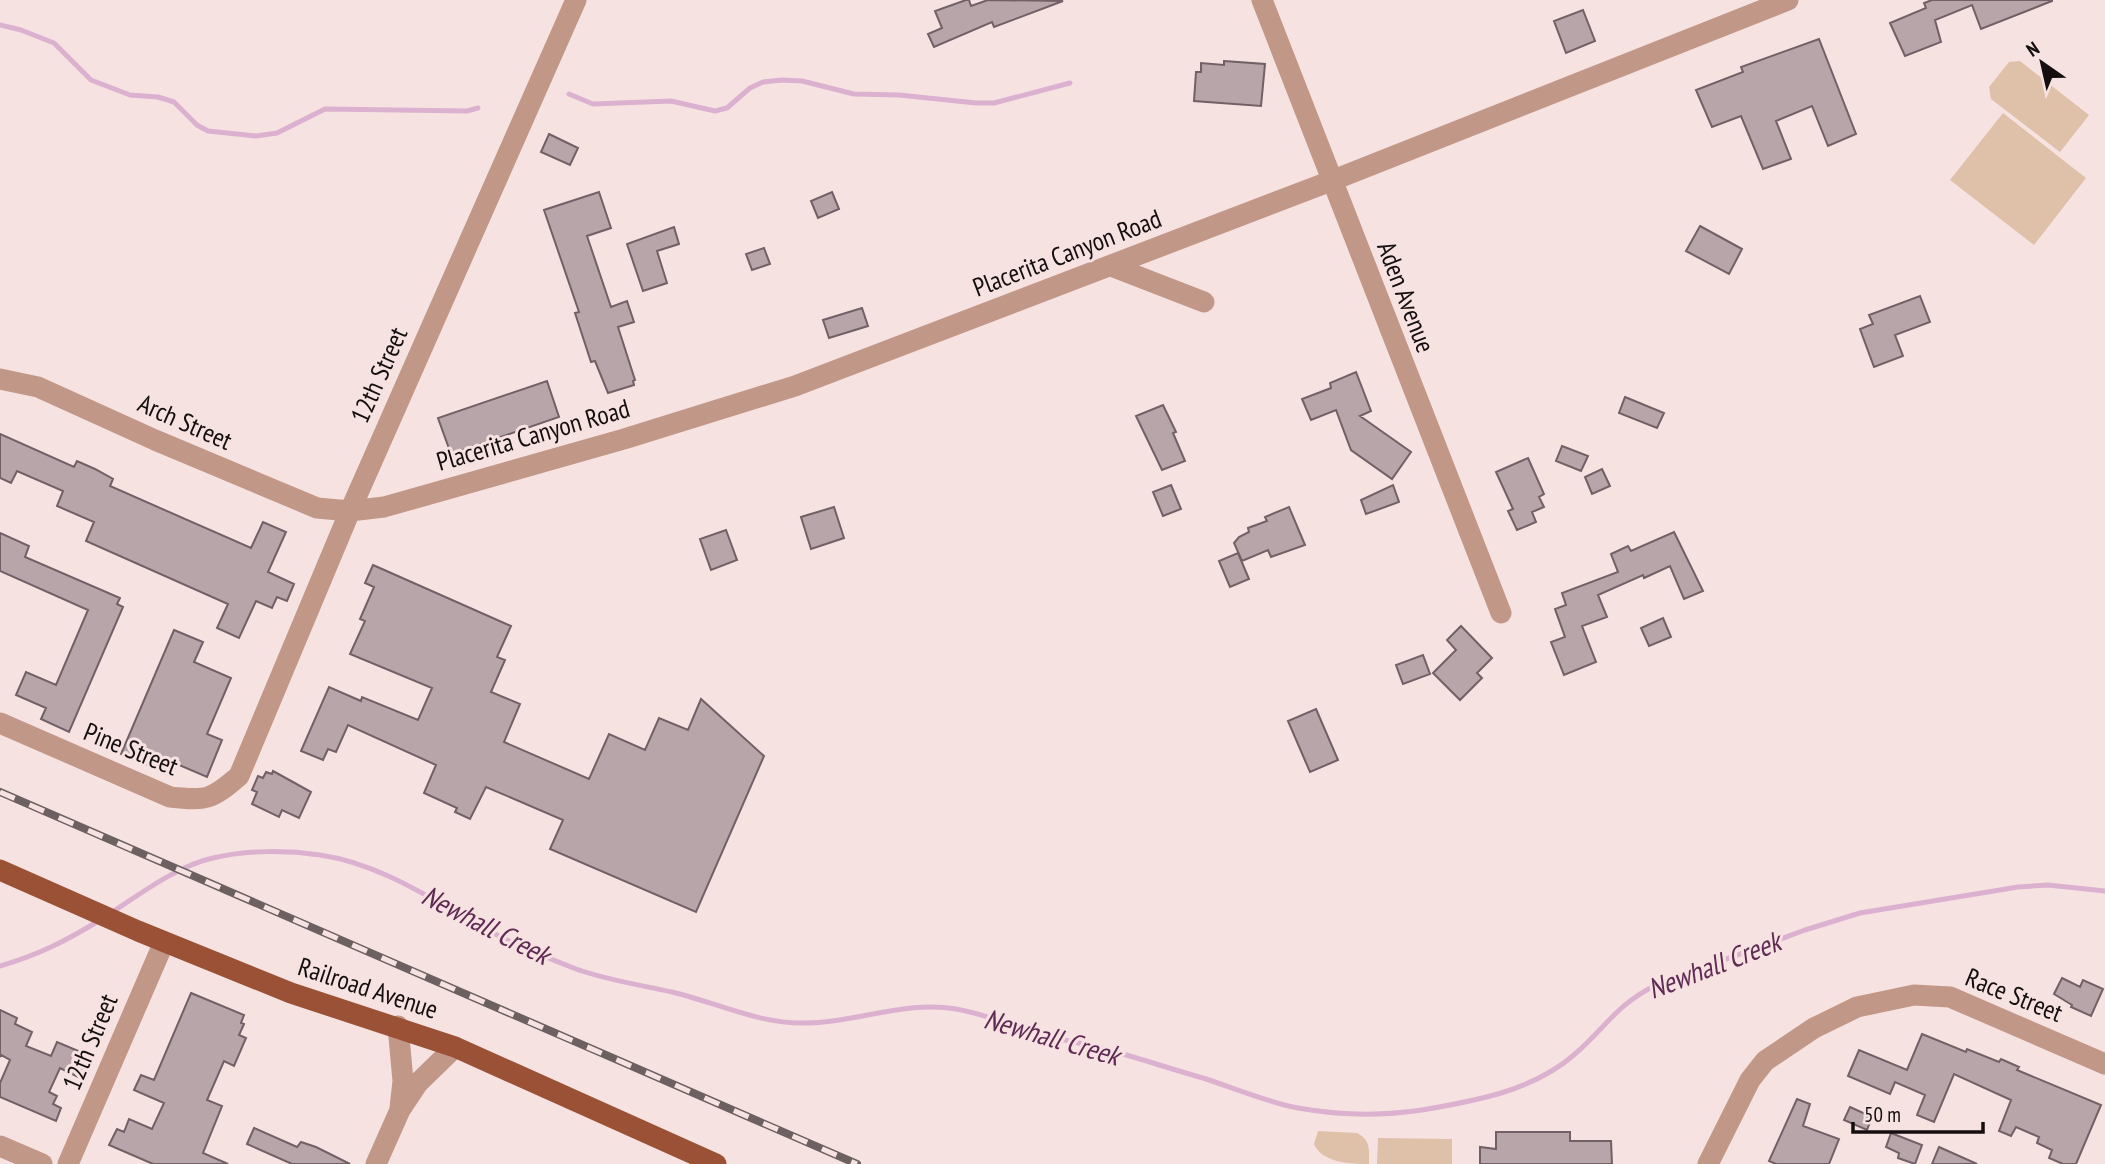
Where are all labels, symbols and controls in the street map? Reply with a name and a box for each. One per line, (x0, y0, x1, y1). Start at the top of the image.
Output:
north arrow (2007, 28, 2077, 98)
text: N (2022, 36, 2043, 62)
street label: Placerita Canyon Road (968, 201, 1166, 304)
street label: Aden Avenue (1370, 237, 1443, 357)
street label: 12th Street (343, 322, 414, 428)
street label: Arch Street (133, 386, 237, 457)
street label: Placerita Canyon Road (433, 391, 633, 478)
street label: Pine Street (79, 715, 183, 782)
water label: Newhall Creek (416, 876, 559, 974)
water label: Newhall Creek (1642, 921, 1788, 1007)
street label: Railroad Avenue (294, 949, 442, 1026)
street label: Race Street (1961, 960, 2068, 1029)
street label: 12th Street (55, 989, 125, 1095)
water label: Newhall Creek (980, 1000, 1127, 1074)
scale bar (1853, 1090, 1982, 1134)
text: 50 m (1864, 1101, 1901, 1128)

